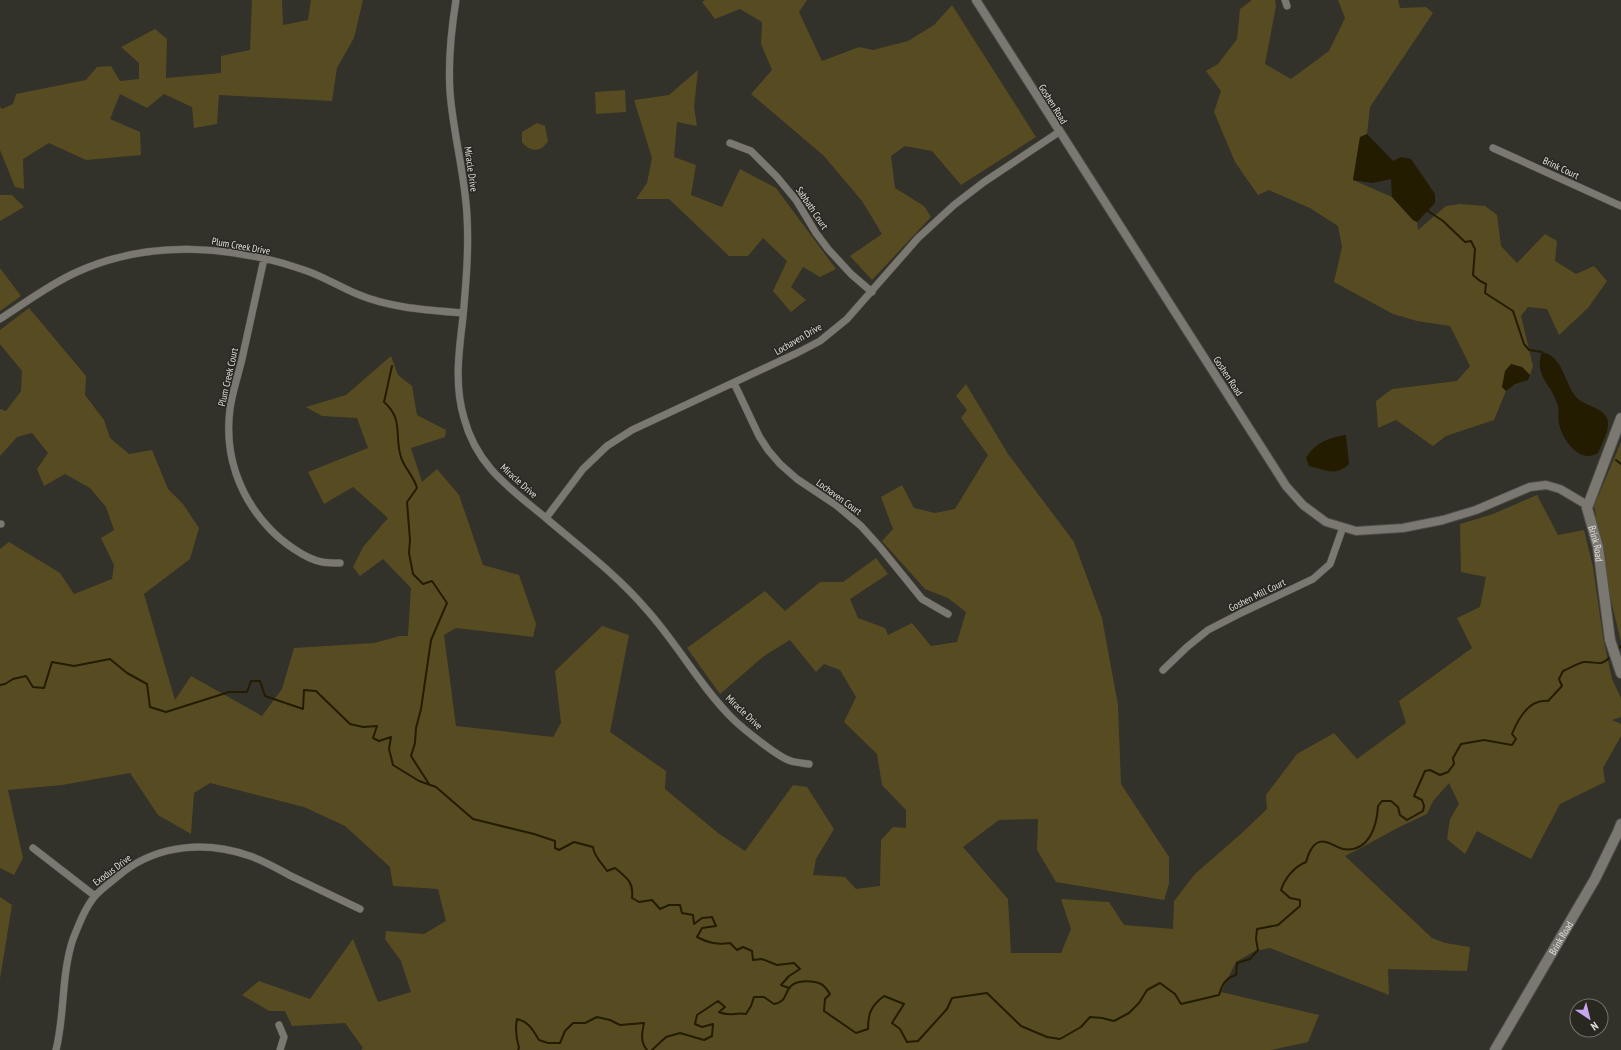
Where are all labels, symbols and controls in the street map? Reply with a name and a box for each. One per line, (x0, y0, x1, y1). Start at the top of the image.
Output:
street label: Goshen Road (1036, 82, 1070, 126)
street label: Miracle Drive (461, 146, 481, 192)
street label: Brink Court (1541, 154, 1581, 182)
street label: Sabbath Court (793, 184, 831, 232)
street label: Plum Creek Drive (211, 234, 271, 258)
street label: Lochaven Drive (772, 320, 824, 358)
street label: Plum Creek Court (215, 346, 241, 408)
street label: Goshen Road (1210, 354, 1246, 398)
street label: Miracle Drive (498, 461, 540, 501)
street label: Lochaven Court (814, 476, 865, 518)
street label: Brink Road (1586, 524, 1606, 562)
street label: Goshen Mill Court (1226, 576, 1288, 614)
street label: Miracle Drive (723, 692, 765, 732)
street label: Exodus Drive (90, 851, 134, 889)
street label: Brink Road (1546, 919, 1576, 957)
north arrow (1569, 998, 1609, 1038)
text: N (1588, 1019, 1601, 1034)

